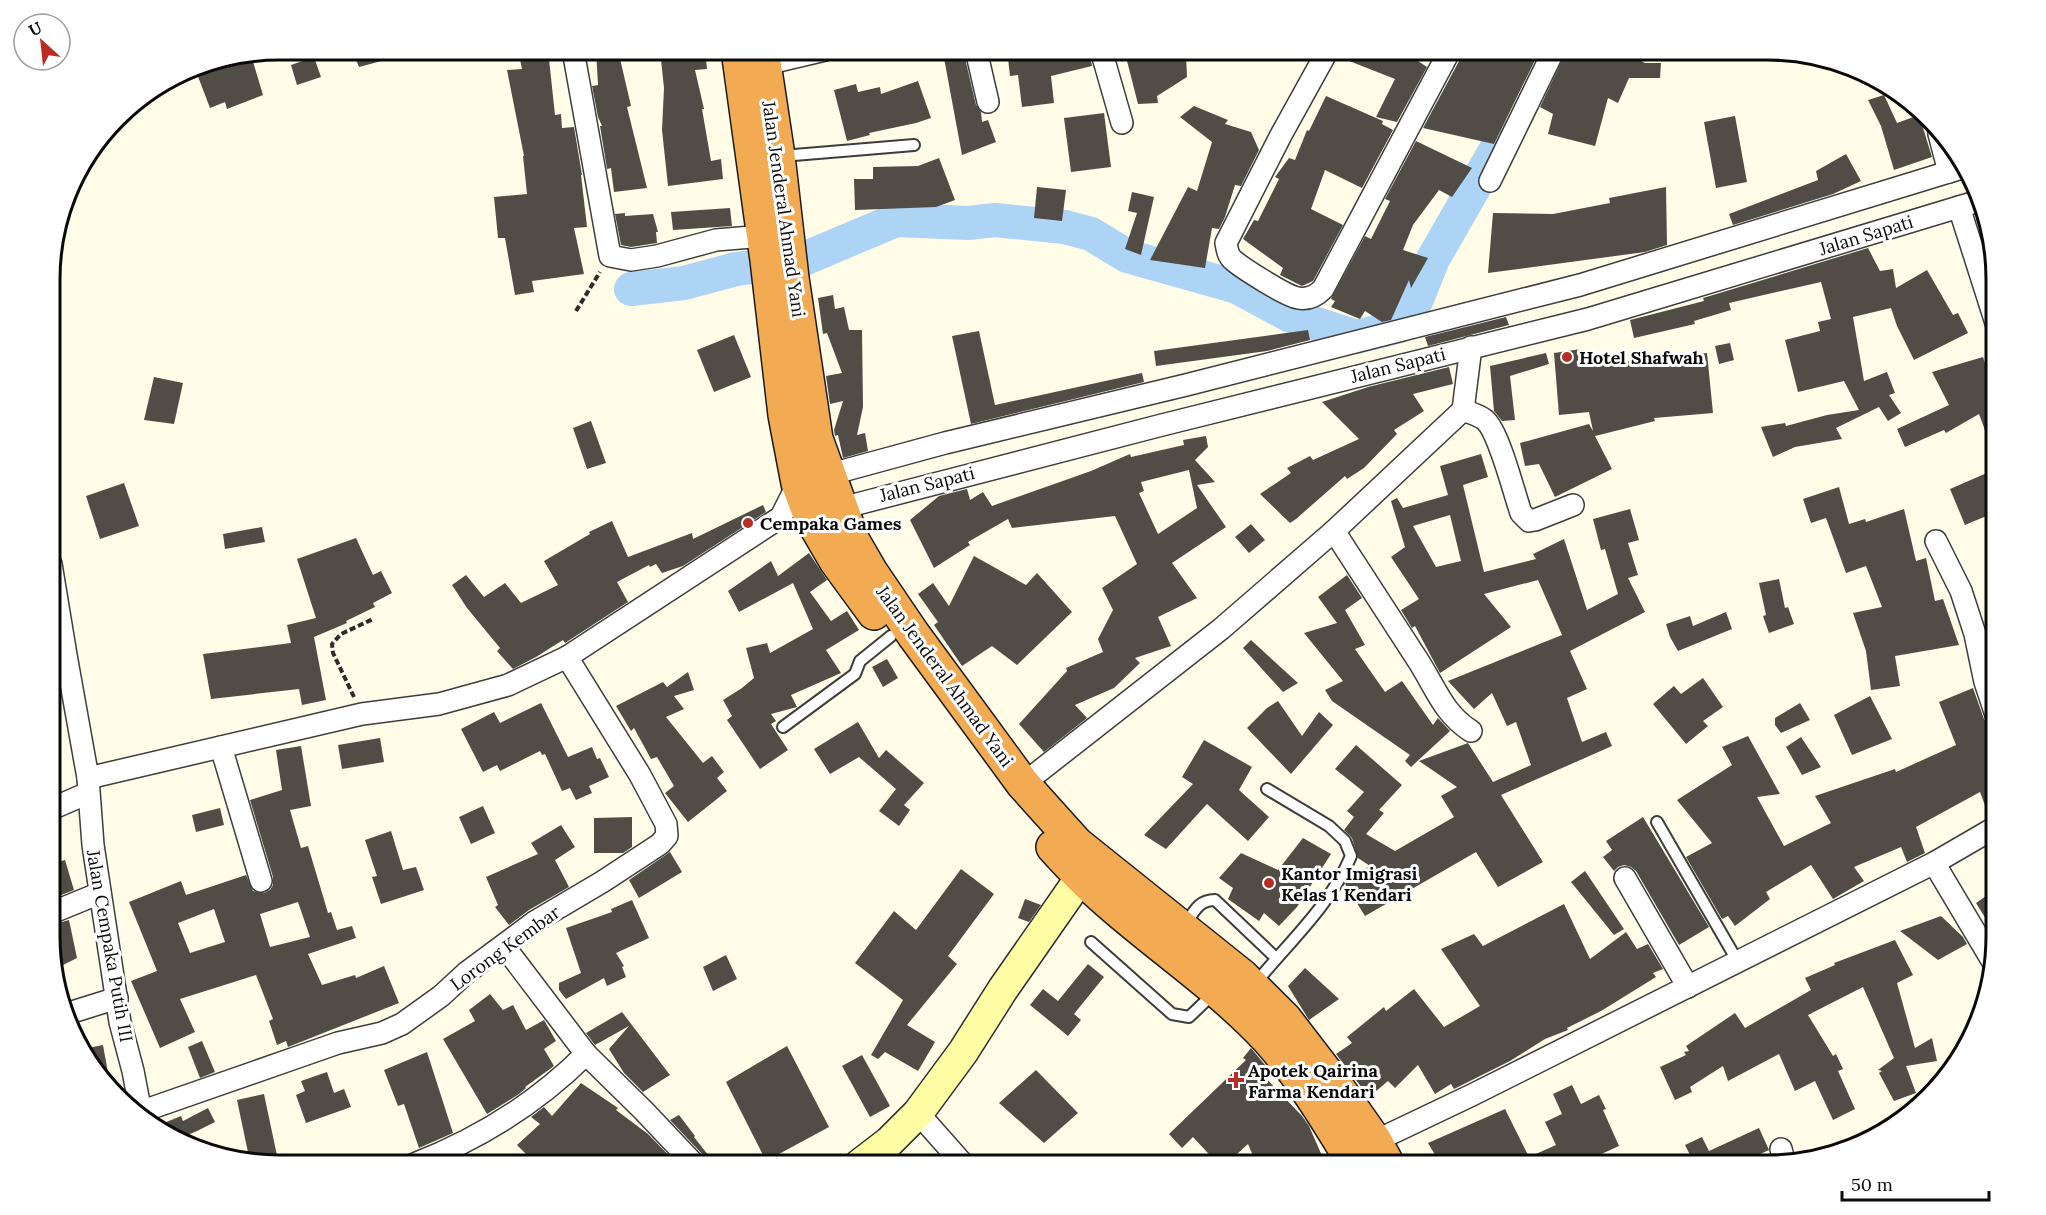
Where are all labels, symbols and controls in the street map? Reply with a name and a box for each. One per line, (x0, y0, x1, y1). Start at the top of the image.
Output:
north arrow (12, 12, 72, 72)
text: U (25, 17, 45, 40)
street label: Jalan Jenderal Ahmad Yani (757, 98, 811, 319)
street label: Jalan Sapati (1815, 210, 1916, 260)
street label: Jalan Sapati (1347, 342, 1448, 388)
place label: Hotel Shafwah (1579, 346, 1704, 369)
marker: Hotel Shafwah (1560, 350, 1574, 364)
street label: Jalan Sapati (876, 461, 977, 507)
place label: Cempaka Games (760, 512, 902, 535)
marker: Cempaka Games (741, 516, 755, 530)
street label: Jalan Jenderal Ahmad Yani (871, 580, 1019, 771)
street label: Jalan Cempaka Putih III (82, 847, 138, 1044)
place label: Kantor Imigrasi Kelas 1 Kendari (1281, 862, 1417, 906)
marker: Kantor Imigrasi Kelas 1 Kendari (1262, 876, 1276, 890)
street label: Lorong Kembar (446, 900, 565, 996)
place label: Apotek Qairina Farma Kendari (1248, 1059, 1378, 1103)
marker: Apotek Qairina Farma Kendari (1229, 1073, 1243, 1087)
scale bar (1842, 1164, 1989, 1202)
text: 50 m (1851, 1173, 1893, 1196)

